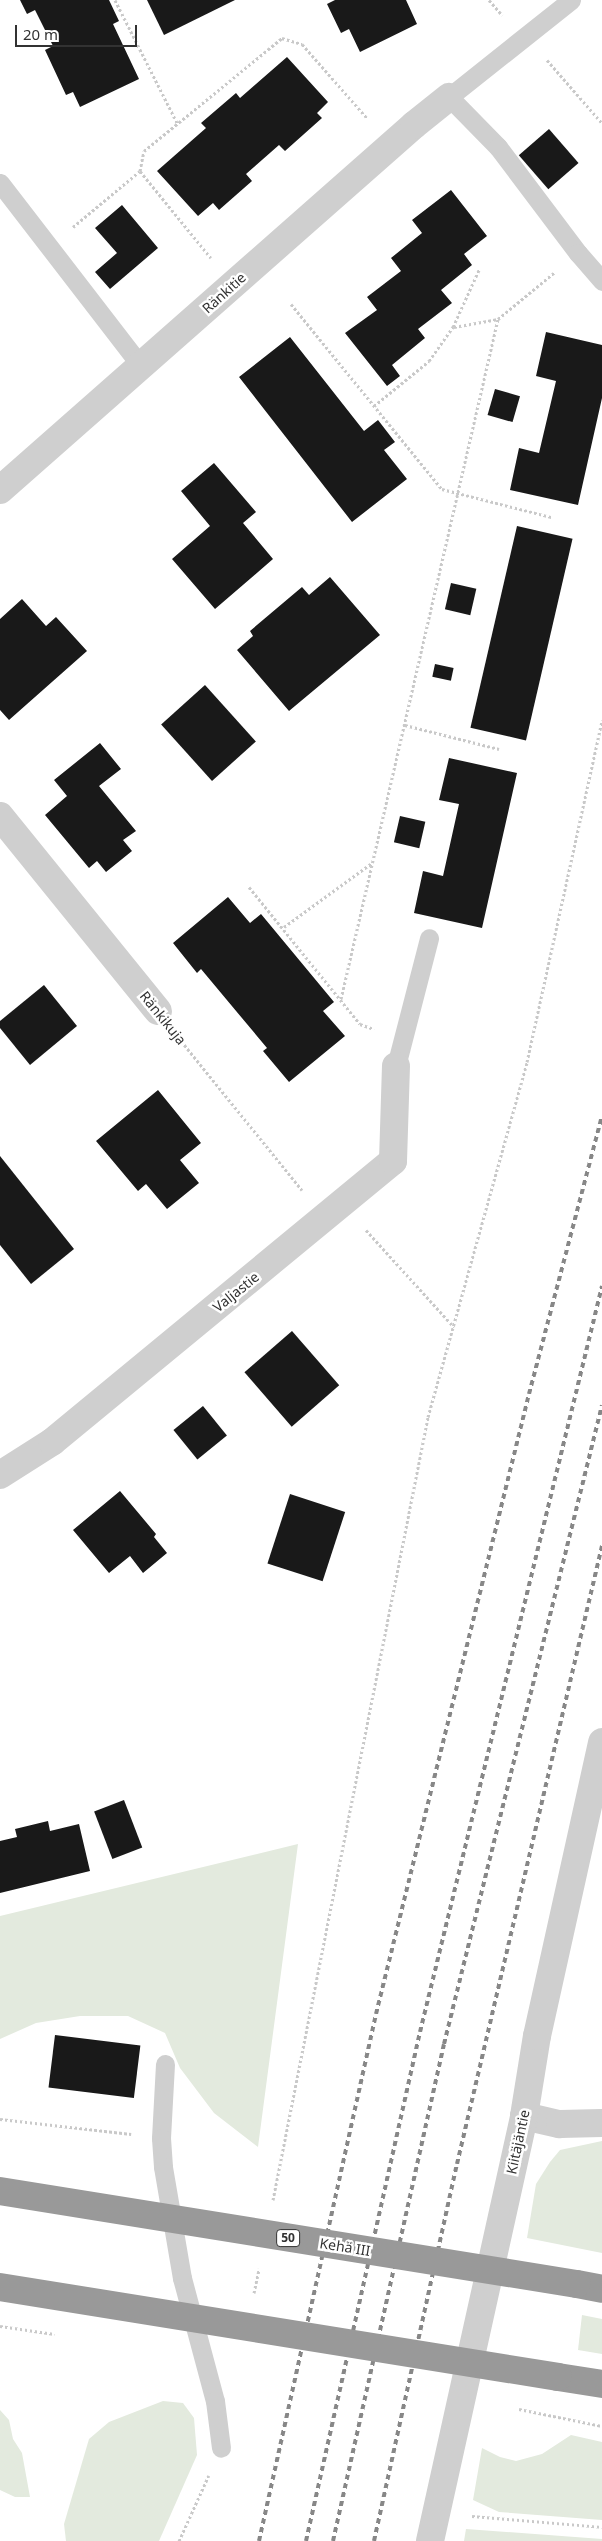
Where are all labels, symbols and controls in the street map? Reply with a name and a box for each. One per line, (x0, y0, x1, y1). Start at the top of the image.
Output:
scale bar (18, 15, 140, 47)
text: 20 m (23, 24, 58, 44)
street label: Ränkitie (199, 269, 249, 317)
street label: Ränkikuja (136, 988, 190, 1048)
street label: Valjastie (210, 1268, 262, 1316)
street label: Kiitäjäntie (503, 2108, 533, 2176)
road number: 50 (276, 2228, 300, 2248)
street label: Kehä III (319, 2235, 371, 2259)

